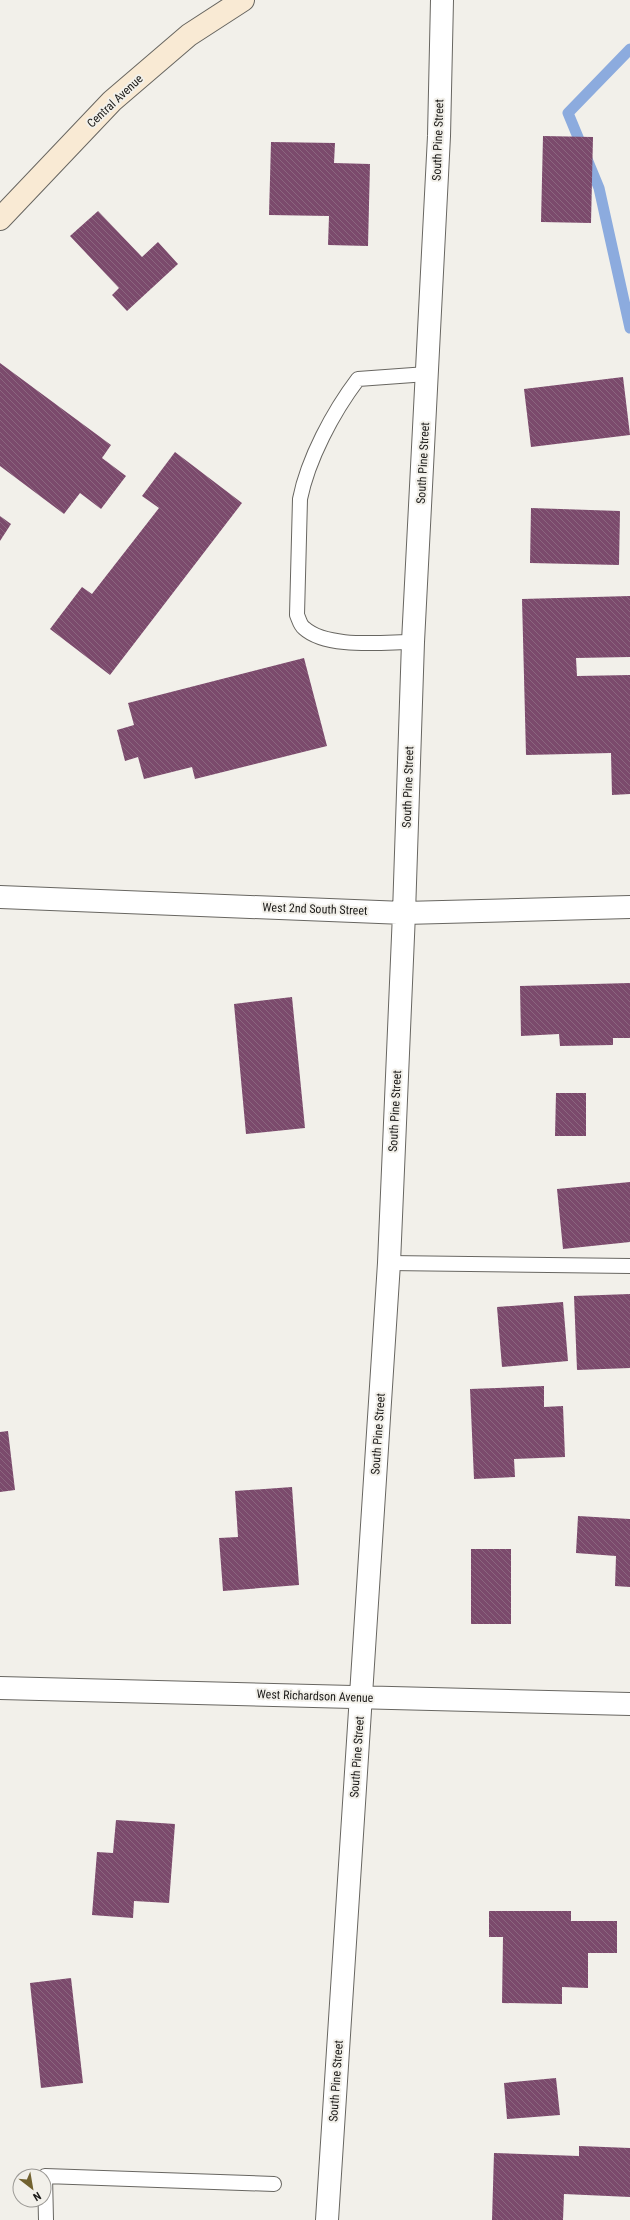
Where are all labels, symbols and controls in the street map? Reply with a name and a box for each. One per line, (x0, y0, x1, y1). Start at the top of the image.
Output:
street label: Central Avenue (84, 71, 146, 130)
street label: South Pine Street (430, 98, 446, 181)
street label: South Pine Street (414, 421, 432, 504)
street label: South Pine Street (400, 745, 416, 828)
street label: West 2nd South Street (262, 900, 368, 918)
street label: South Pine Street (386, 1069, 404, 1152)
street label: South Pine Street (368, 1392, 388, 1475)
street label: West Richardson Avenue (256, 1687, 374, 1705)
street label: South Pine Street (347, 1715, 367, 1798)
street label: South Pine Street (326, 2039, 346, 2122)
north arrow (12, 2168, 52, 2208)
text: N (30, 2189, 43, 2204)

